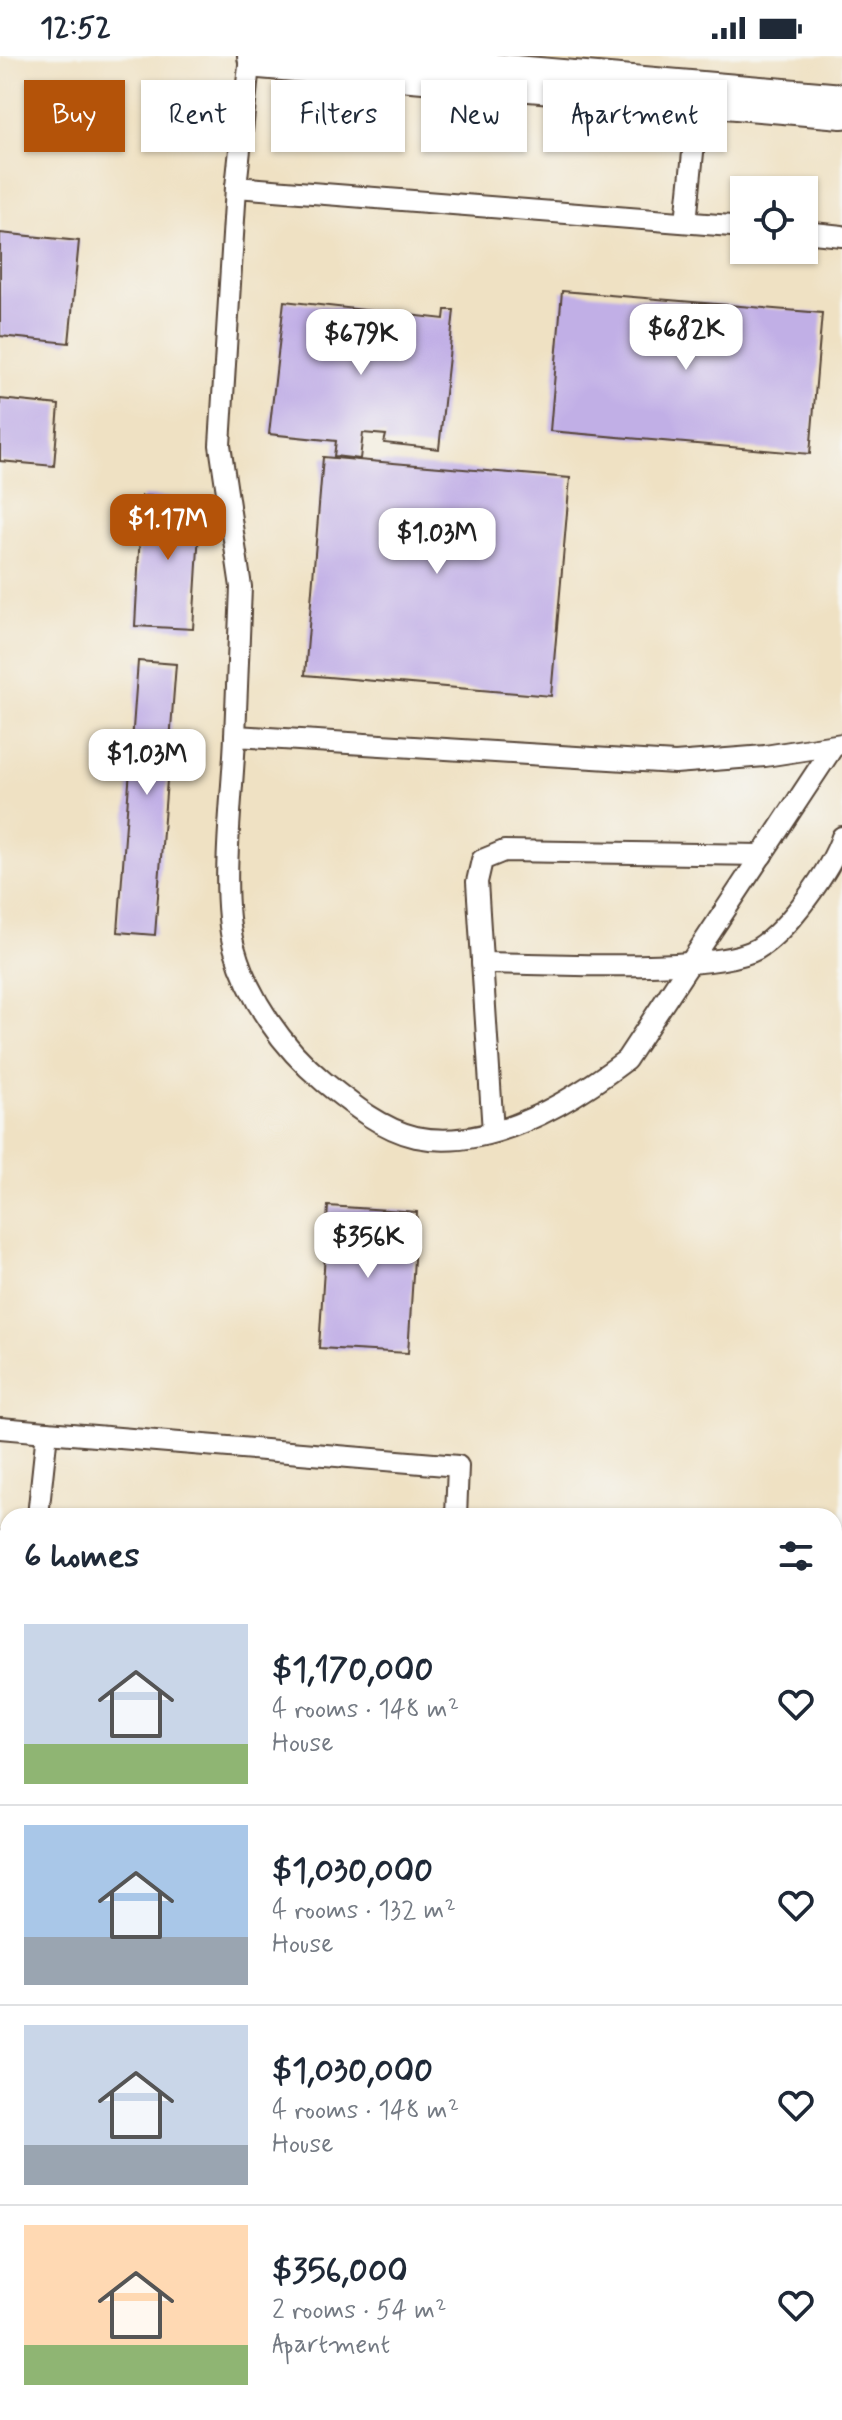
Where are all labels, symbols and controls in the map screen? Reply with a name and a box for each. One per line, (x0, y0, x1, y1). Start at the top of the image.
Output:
text: 12:52 (40, 9, 111, 48)
chip: Buy (24, 80, 125, 152)
chip: Rent (141, 80, 255, 152)
chip: Filters (271, 80, 405, 152)
chip: New (421, 80, 527, 152)
chip: Apartment (543, 80, 727, 152)
map controls (730, 176, 818, 264)
button: locate (730, 176, 818, 264)
pin: $682K (630, 304, 742, 372)
pin: $679K (305, 309, 417, 377)
text: $682K (648, 313, 724, 347)
text: $679K (324, 318, 398, 352)
pin: $1.17M (103, 494, 233, 562)
text: $1.17M (128, 503, 208, 537)
pin: $1.03M (372, 508, 502, 576)
text: $1.03M (397, 517, 477, 551)
pin: $1.03M (82, 729, 212, 797)
text: $1.03M (107, 738, 187, 772)
pin: $356K (312, 1212, 424, 1280)
text: $356K (332, 1221, 404, 1255)
text: 6 homes (24, 1534, 139, 1579)
icon: filters (774, 1534, 818, 1578)
text: $1,170,000 (272, 1648, 433, 1693)
icon: home (88, 1656, 184, 1752)
icon: heart (774, 1682, 818, 1726)
text: 4 rooms · 148 m² (272, 1693, 459, 1727)
text: House (272, 1727, 333, 1761)
text: $1,030,000 (272, 1849, 433, 1894)
icon: home (88, 1857, 184, 1953)
icon: heart (774, 1883, 818, 1927)
text: 4 rooms · 132 m² (272, 1894, 456, 1928)
text: House (272, 1928, 333, 1962)
text: $1,030,000 (272, 2049, 433, 2094)
icon: home (88, 2057, 184, 2153)
icon: heart (774, 2083, 818, 2127)
text: 4 rooms · 148 m² (272, 2094, 459, 2128)
text: House (272, 2128, 333, 2162)
text: $356,000 (272, 2249, 408, 2294)
icon: home (88, 2257, 184, 2353)
icon: heart (774, 2283, 818, 2327)
text: 2 rooms · 54 m² (272, 2294, 447, 2328)
text: Apartment (272, 2328, 390, 2362)

